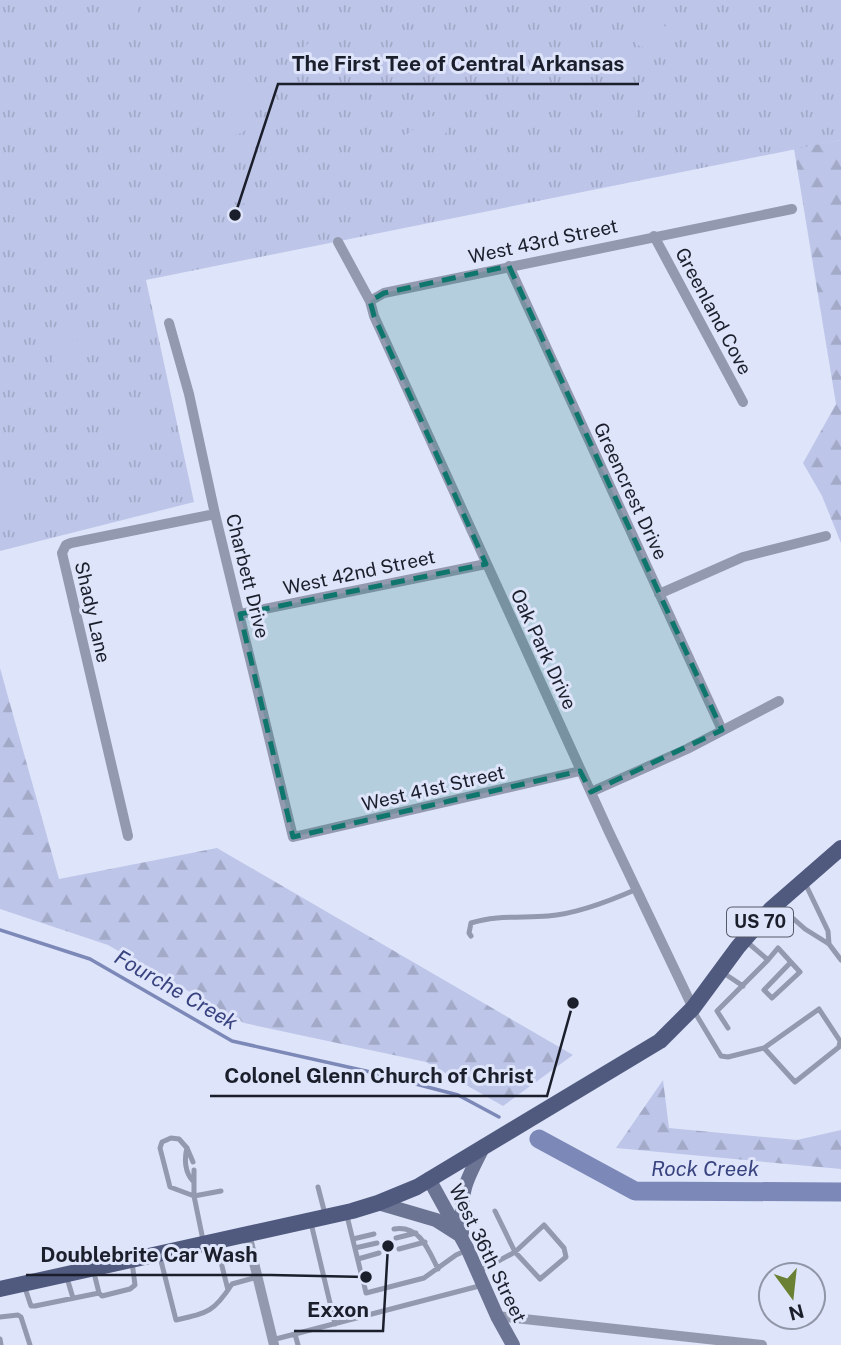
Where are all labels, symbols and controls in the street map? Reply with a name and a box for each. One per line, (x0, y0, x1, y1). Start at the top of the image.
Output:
callout: The First Tee of Central Arkansas (278, 42, 639, 84)
text: The First Tee of Central Arkansas (292, 51, 624, 76)
street label: West 43rd Street (466, 214, 620, 268)
street label: Greenland Cove (671, 244, 757, 378)
street label: Greencrest Drive (590, 419, 672, 563)
street label: Charbett Drive (222, 511, 274, 641)
street label: West 42nd Street (281, 545, 437, 599)
street label: Shady Lane (71, 559, 115, 665)
street label: Oak Park Drive (507, 585, 581, 713)
street label: West 41st Street (359, 761, 507, 815)
road number: US 70 (727, 908, 793, 937)
water label: Fourche Creek (110, 944, 243, 1035)
callout: Colonel Glenn Church of Christ (210, 1054, 547, 1096)
text: Colonel Glenn Church of Christ (224, 1063, 534, 1088)
water label: Rock Creek (651, 1156, 760, 1181)
street label: West 36th Street (445, 1180, 531, 1326)
callout: Doublebrite Car Wash (26, 1233, 271, 1275)
text: Doublebrite Car Wash (40, 1242, 258, 1267)
north arrow (757, 1261, 827, 1331)
callout: Exxon (294, 1289, 383, 1331)
text: Exxon (307, 1297, 369, 1322)
text: N (786, 1300, 806, 1325)

